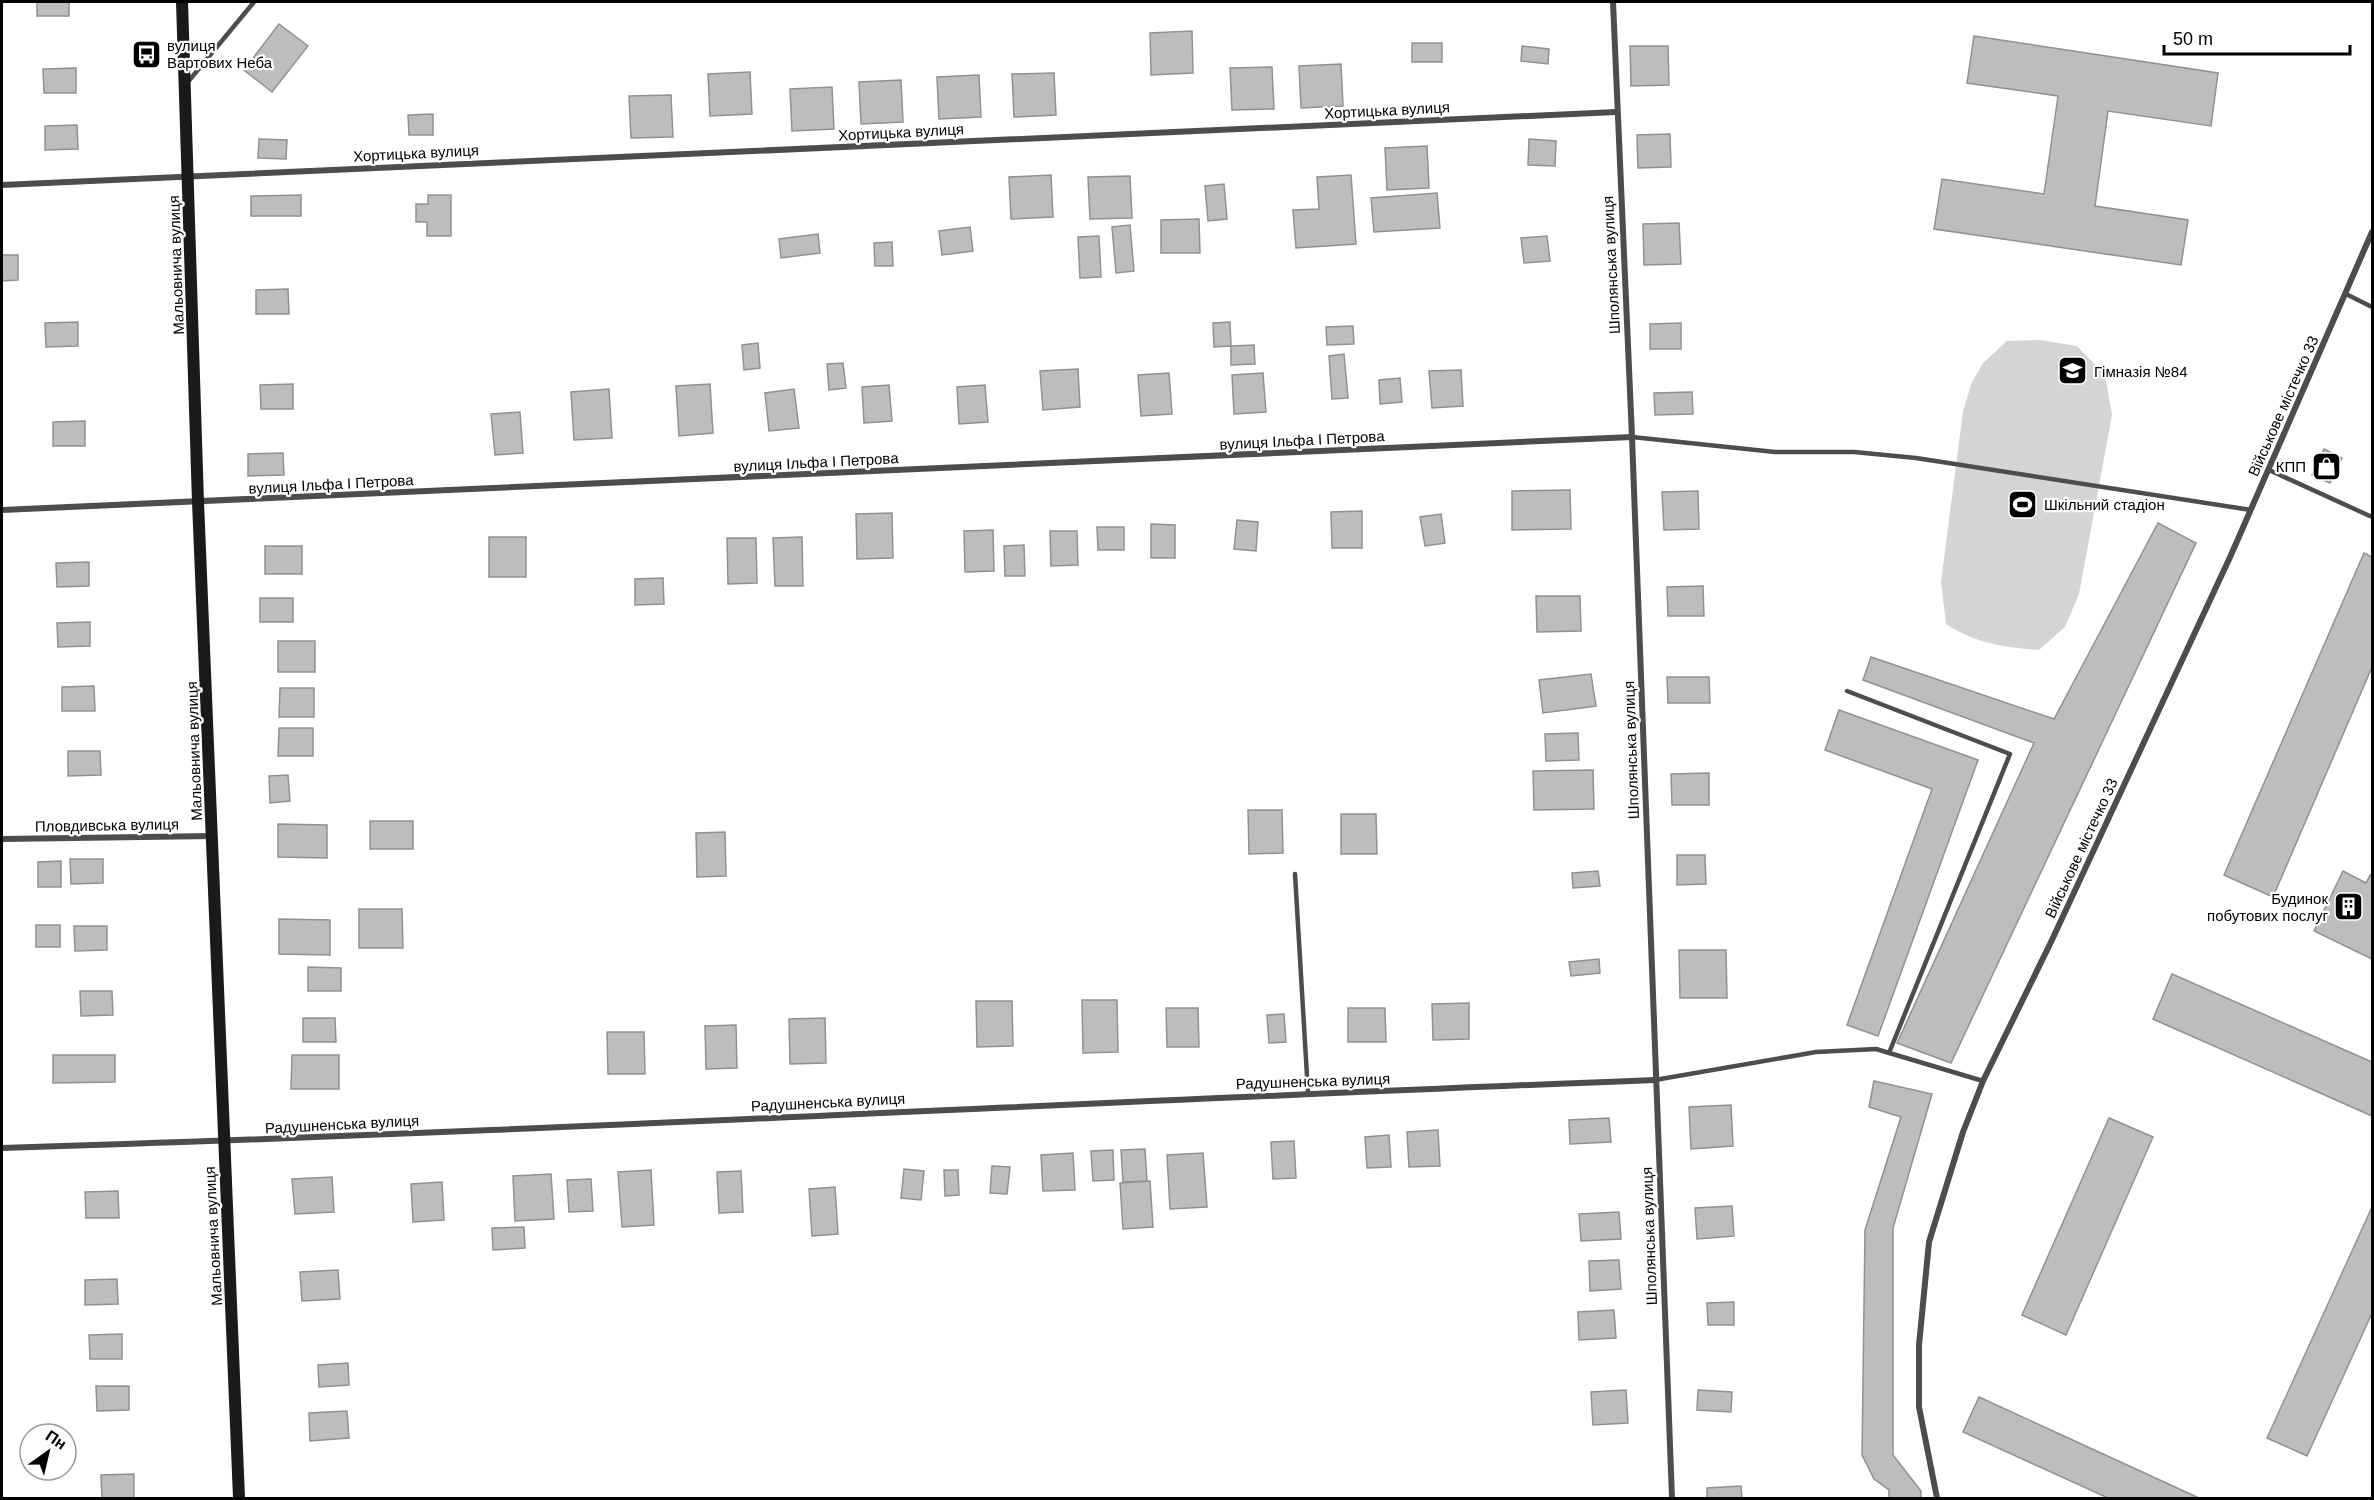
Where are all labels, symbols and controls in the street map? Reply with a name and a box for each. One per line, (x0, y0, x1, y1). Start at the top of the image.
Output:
scale bar (2164, 18, 2350, 56)
text: 50 m (2173, 29, 2213, 49)
place label: вулиця Вартових Неба (167, 37, 273, 71)
bus stop icon: вулиця Вартових Неба (130, 38, 162, 70)
street label: Хортицька вулиця (1324, 98, 1450, 122)
street label: Хортицька вулиця (838, 120, 964, 144)
street label: Хортицька вулиця (353, 141, 479, 165)
street label: Мальовнича вулиця (165, 195, 187, 335)
street label: Шполянська вулиця (1599, 195, 1623, 335)
street label: Військове містечко 33 (2244, 333, 2322, 479)
school or university icon: Гімназія №84 (2057, 355, 2089, 387)
place label: Гімназія №84 (2094, 363, 2188, 380)
street label: вулиця Ільфа І Петрова (1219, 427, 1386, 453)
street label: вулиця Ільфа І Петрова (733, 449, 900, 475)
shop icon: КПП (2311, 450, 2343, 482)
place label: КПП (2276, 458, 2306, 475)
street label: вулиця Ільфа І Петрова (248, 471, 415, 497)
sports icon: Шкільний стадіон (2007, 488, 2039, 520)
place label: Шкільний стадіон (2044, 496, 2165, 513)
street label: Мальовнича вулиця (183, 681, 205, 821)
street label: Шполянська вулиця (1620, 681, 1642, 819)
street label: Військове містечко 33 (2041, 776, 2121, 920)
street label: Пловдивська вулиця (35, 815, 179, 835)
place label: Будинок побутових послуг (2207, 890, 2329, 924)
building icon: Будинок побутових послуг (2333, 891, 2365, 923)
street label: Радушненська вулиця (1236, 1070, 1390, 1092)
street label: Радушненська вулиця (750, 1089, 906, 1115)
street label: Радушненська вулиця (264, 1111, 420, 1137)
street label: Мальовнича вулиця (201, 1166, 225, 1306)
street label: Шполянська вулиця (1638, 1167, 1660, 1305)
north arrow (18, 1422, 78, 1482)
text: Пн (43, 1427, 70, 1453)

